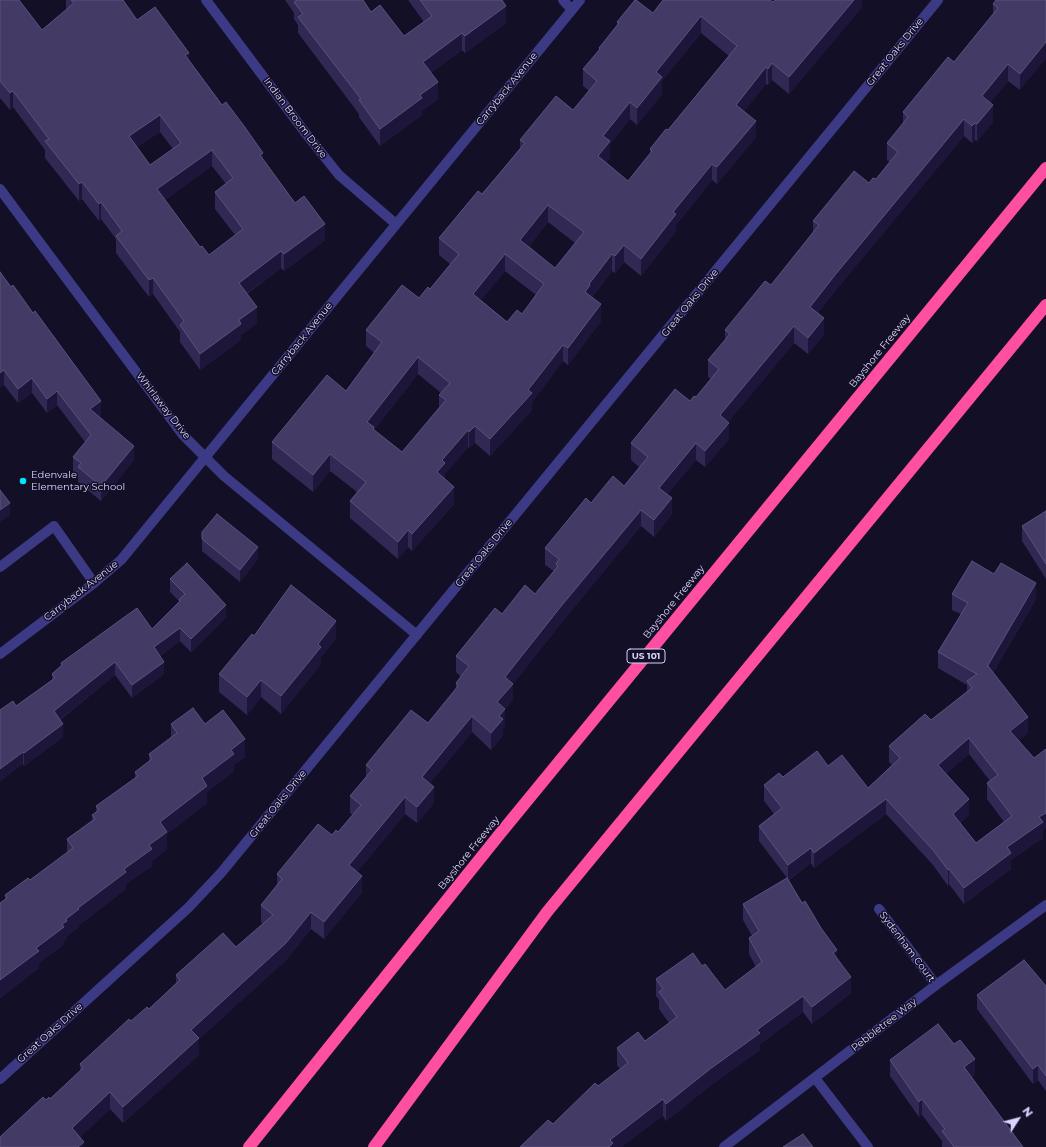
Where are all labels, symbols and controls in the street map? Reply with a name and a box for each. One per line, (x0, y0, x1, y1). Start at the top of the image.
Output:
street label: Great Oaks Drive (864, 16, 926, 88)
street label: Carryback Avenue (474, 50, 540, 128)
street label: Indian Broom Drive (261, 75, 329, 161)
street label: Great Oaks Drive (659, 267, 721, 339)
street label: Carryback Avenue (269, 300, 335, 378)
street label: Bayshore Freeway (847, 312, 913, 390)
street label: Whirlaway Drive (133, 370, 193, 442)
place label: Edenvale Elementary School (31, 469, 125, 492)
marker: Edenvale Elementary School (18, 476, 28, 486)
street label: Great Oaks Drive (453, 517, 515, 589)
street label: Carryback Avenue (42, 558, 120, 624)
street label: Bayshore Freeway (641, 563, 707, 641)
road number: US 101 (627, 649, 665, 663)
street label: Great Oaks Drive (247, 768, 309, 840)
street label: Bayshore Freeway (436, 814, 502, 892)
street label: Sydenham Court (877, 909, 937, 985)
street label: Pebbletree Way (849, 996, 919, 1054)
street label: Great Oaks Drive (15, 1000, 85, 1066)
north arrow (998, 1099, 1038, 1139)
text: N (1019, 1104, 1036, 1120)

